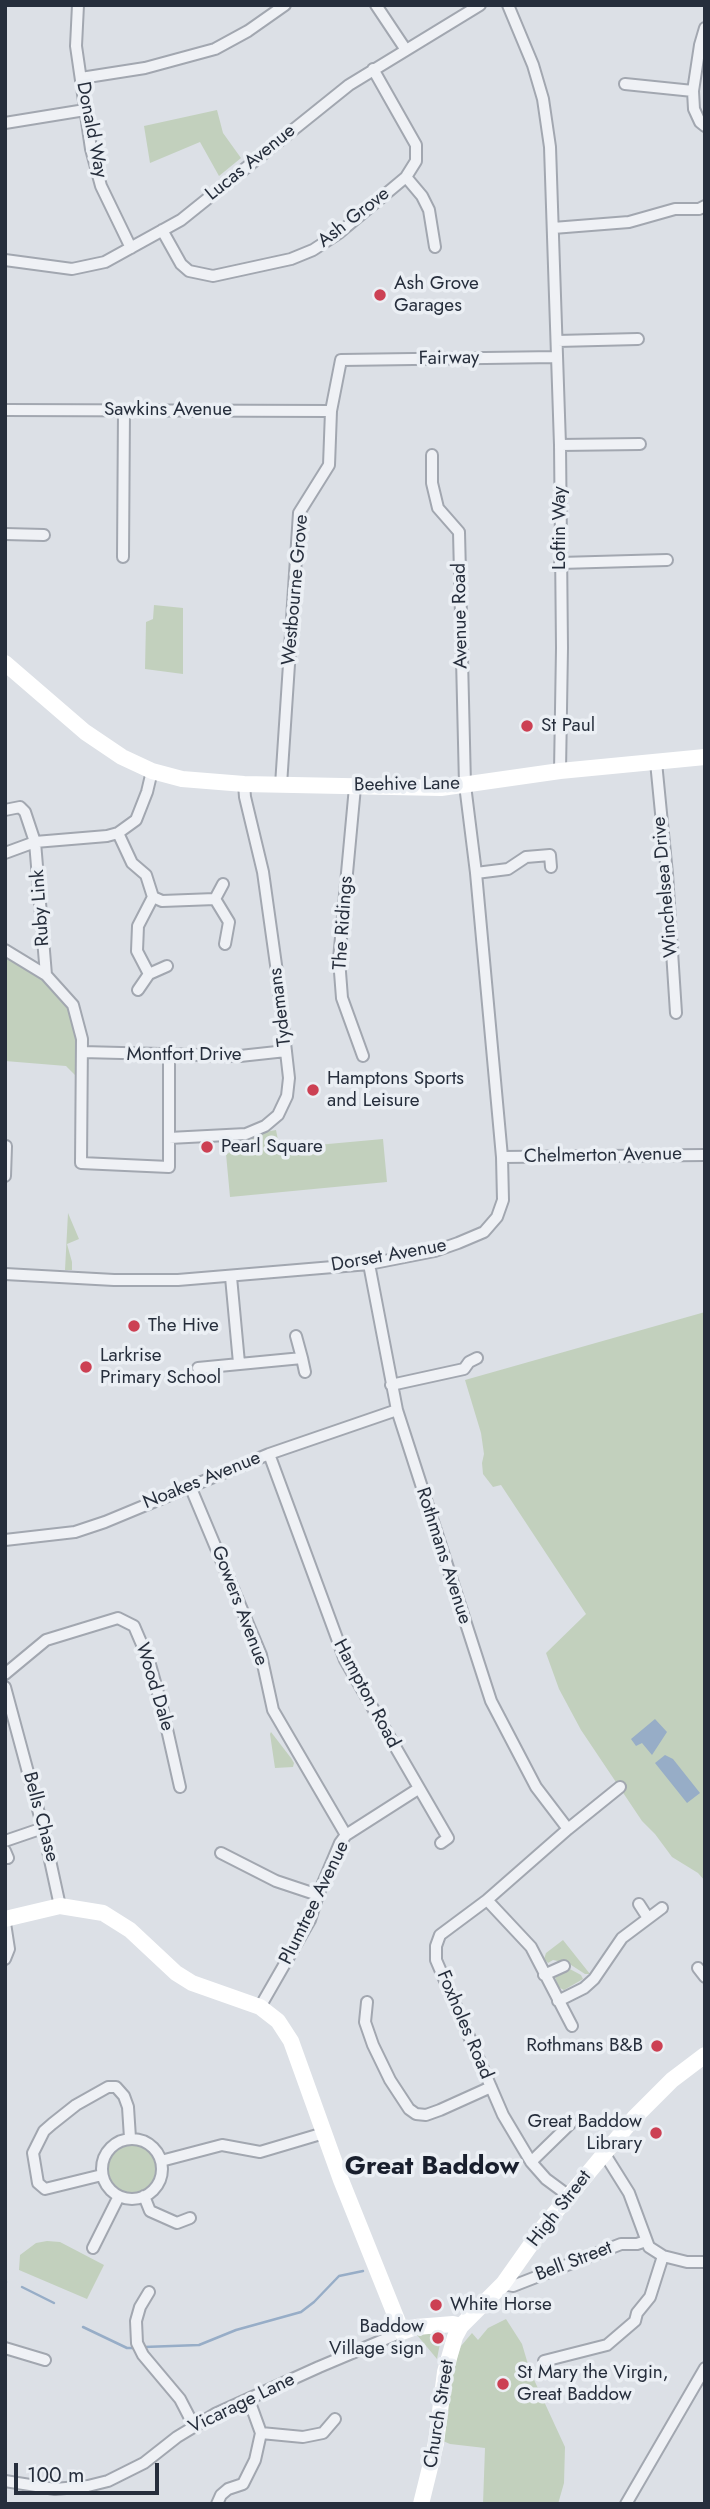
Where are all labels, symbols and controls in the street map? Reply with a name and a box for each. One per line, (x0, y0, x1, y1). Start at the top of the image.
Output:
street label: Donald Way (70, 80, 112, 180)
street label: Lucas Avenue (202, 120, 300, 206)
street label: Ash Grove (314, 183, 394, 253)
place label: Ash Grove Garages (394, 273, 479, 317)
marker: Ash Grove Garages (372, 287, 388, 303)
street label: Fairway (419, 347, 479, 371)
street label: Sawkins Avenue (104, 399, 232, 421)
street label: Loftin Way (549, 486, 571, 570)
street label: Westbourne Grove (278, 514, 314, 666)
street label: Avenue Road (449, 563, 473, 669)
place label: St Paul (541, 715, 595, 737)
marker: St Paul (519, 718, 535, 734)
street label: Beehive Lane (354, 773, 460, 797)
street label: Winchelsea Drive (648, 816, 684, 958)
street label: Ruby Link (27, 869, 55, 947)
street label: The Ridings (329, 875, 359, 971)
street label: Tydemans (265, 966, 297, 1048)
street label: Montfort Drive (126, 1044, 242, 1066)
place label: Hamptons Sports and Leisure (327, 1068, 464, 1112)
marker: Hamptons Sports and Leisure (305, 1082, 321, 1098)
place label: Pearl Square (221, 1136, 323, 1158)
marker: Pearl Square (199, 1139, 215, 1155)
street label: Chelmerton Avenue (524, 1143, 682, 1169)
street label: Dorset Avenue (330, 1235, 448, 1277)
place label: The Hive (148, 1315, 219, 1337)
marker: The Hive (126, 1318, 142, 1334)
place label: Larkrise Primary School (100, 1345, 221, 1389)
marker: Larkrise Primary School (78, 1359, 94, 1375)
street label: Noakes Avenue (140, 1447, 264, 1515)
street label: Rothmans Avenue (410, 1485, 476, 1627)
street label: Gowers Avenue (206, 1543, 272, 1669)
street label: Hampton Road (328, 1636, 404, 1752)
street label: Wood Dale (130, 1640, 178, 1734)
street label: Bells Chase (17, 1770, 63, 1864)
street label: Plumtree Avenue (275, 1837, 355, 1969)
street label: Foxholes Road (431, 1967, 497, 2083)
place label: Rothmans B&B (526, 2035, 643, 2057)
marker: Rothmans B&B (649, 2038, 665, 2054)
place label: Great Baddow Library (527, 2111, 642, 2155)
marker: Great Baddow Library (648, 2125, 664, 2141)
district label: Great Baddow (345, 2152, 519, 2184)
street label: High Street (523, 2166, 597, 2252)
street label: Bell Street (532, 2237, 616, 2287)
place label: White Horse (450, 2294, 552, 2316)
marker: White Horse (428, 2297, 444, 2313)
place label: Baddow Village sign (329, 2316, 424, 2360)
marker: Baddow Village sign (430, 2330, 446, 2346)
street label: Church Street (420, 2358, 460, 2470)
place label: St Mary the Virgin, Great Baddow (517, 2362, 669, 2406)
street label: Vicarage Lane (185, 2369, 299, 2439)
marker: St Mary the Virgin, Great Baddow (495, 2376, 511, 2392)
scale bar (18, 2450, 163, 2494)
text: 100 m (27, 2460, 84, 2490)

